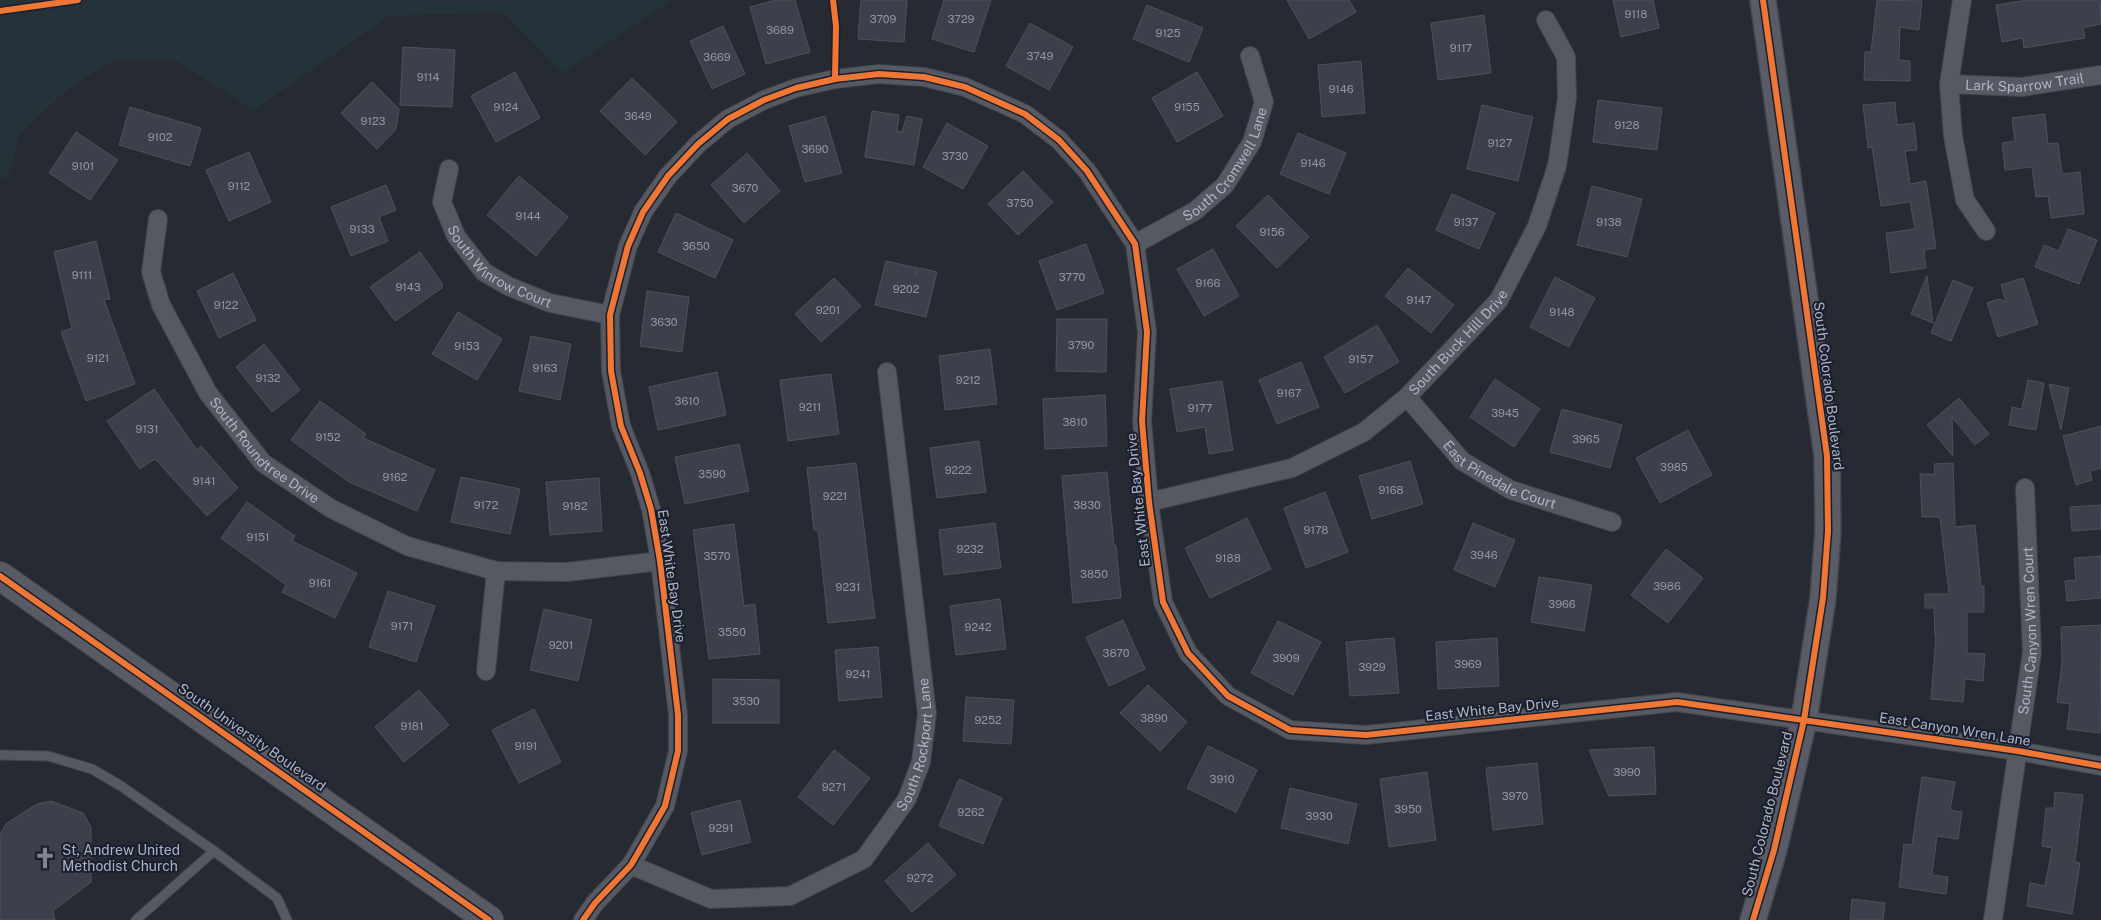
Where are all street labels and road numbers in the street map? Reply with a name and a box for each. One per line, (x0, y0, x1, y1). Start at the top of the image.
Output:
street label: Lark Sparrow Trail (1965, 70, 2085, 95)
street label: South Cromwell Lane (1180, 105, 1270, 224)
street label: South Winrow Court (444, 223, 554, 311)
street label: South Buck Hill Drive (1405, 287, 1511, 398)
street label: South Colorado Boulevard (1811, 301, 1847, 471)
street label: South Roundtree Drive (206, 394, 322, 507)
street label: East White Bay Drive (1123, 432, 1153, 568)
street label: East Pinedale Court (1440, 437, 1558, 512)
street label: East White Bay Drive (655, 508, 689, 644)
street label: South Canyon Wren Court (2015, 546, 2040, 716)
street label: South Rockport Lane (893, 677, 935, 814)
street label: South University Boulevard (175, 680, 329, 794)
street label: East White Bay Drive (1424, 694, 1560, 724)
street label: East Canyon Wren Lane (1878, 709, 2032, 749)
street label: South Colorado Boulevard (1739, 730, 1795, 898)

